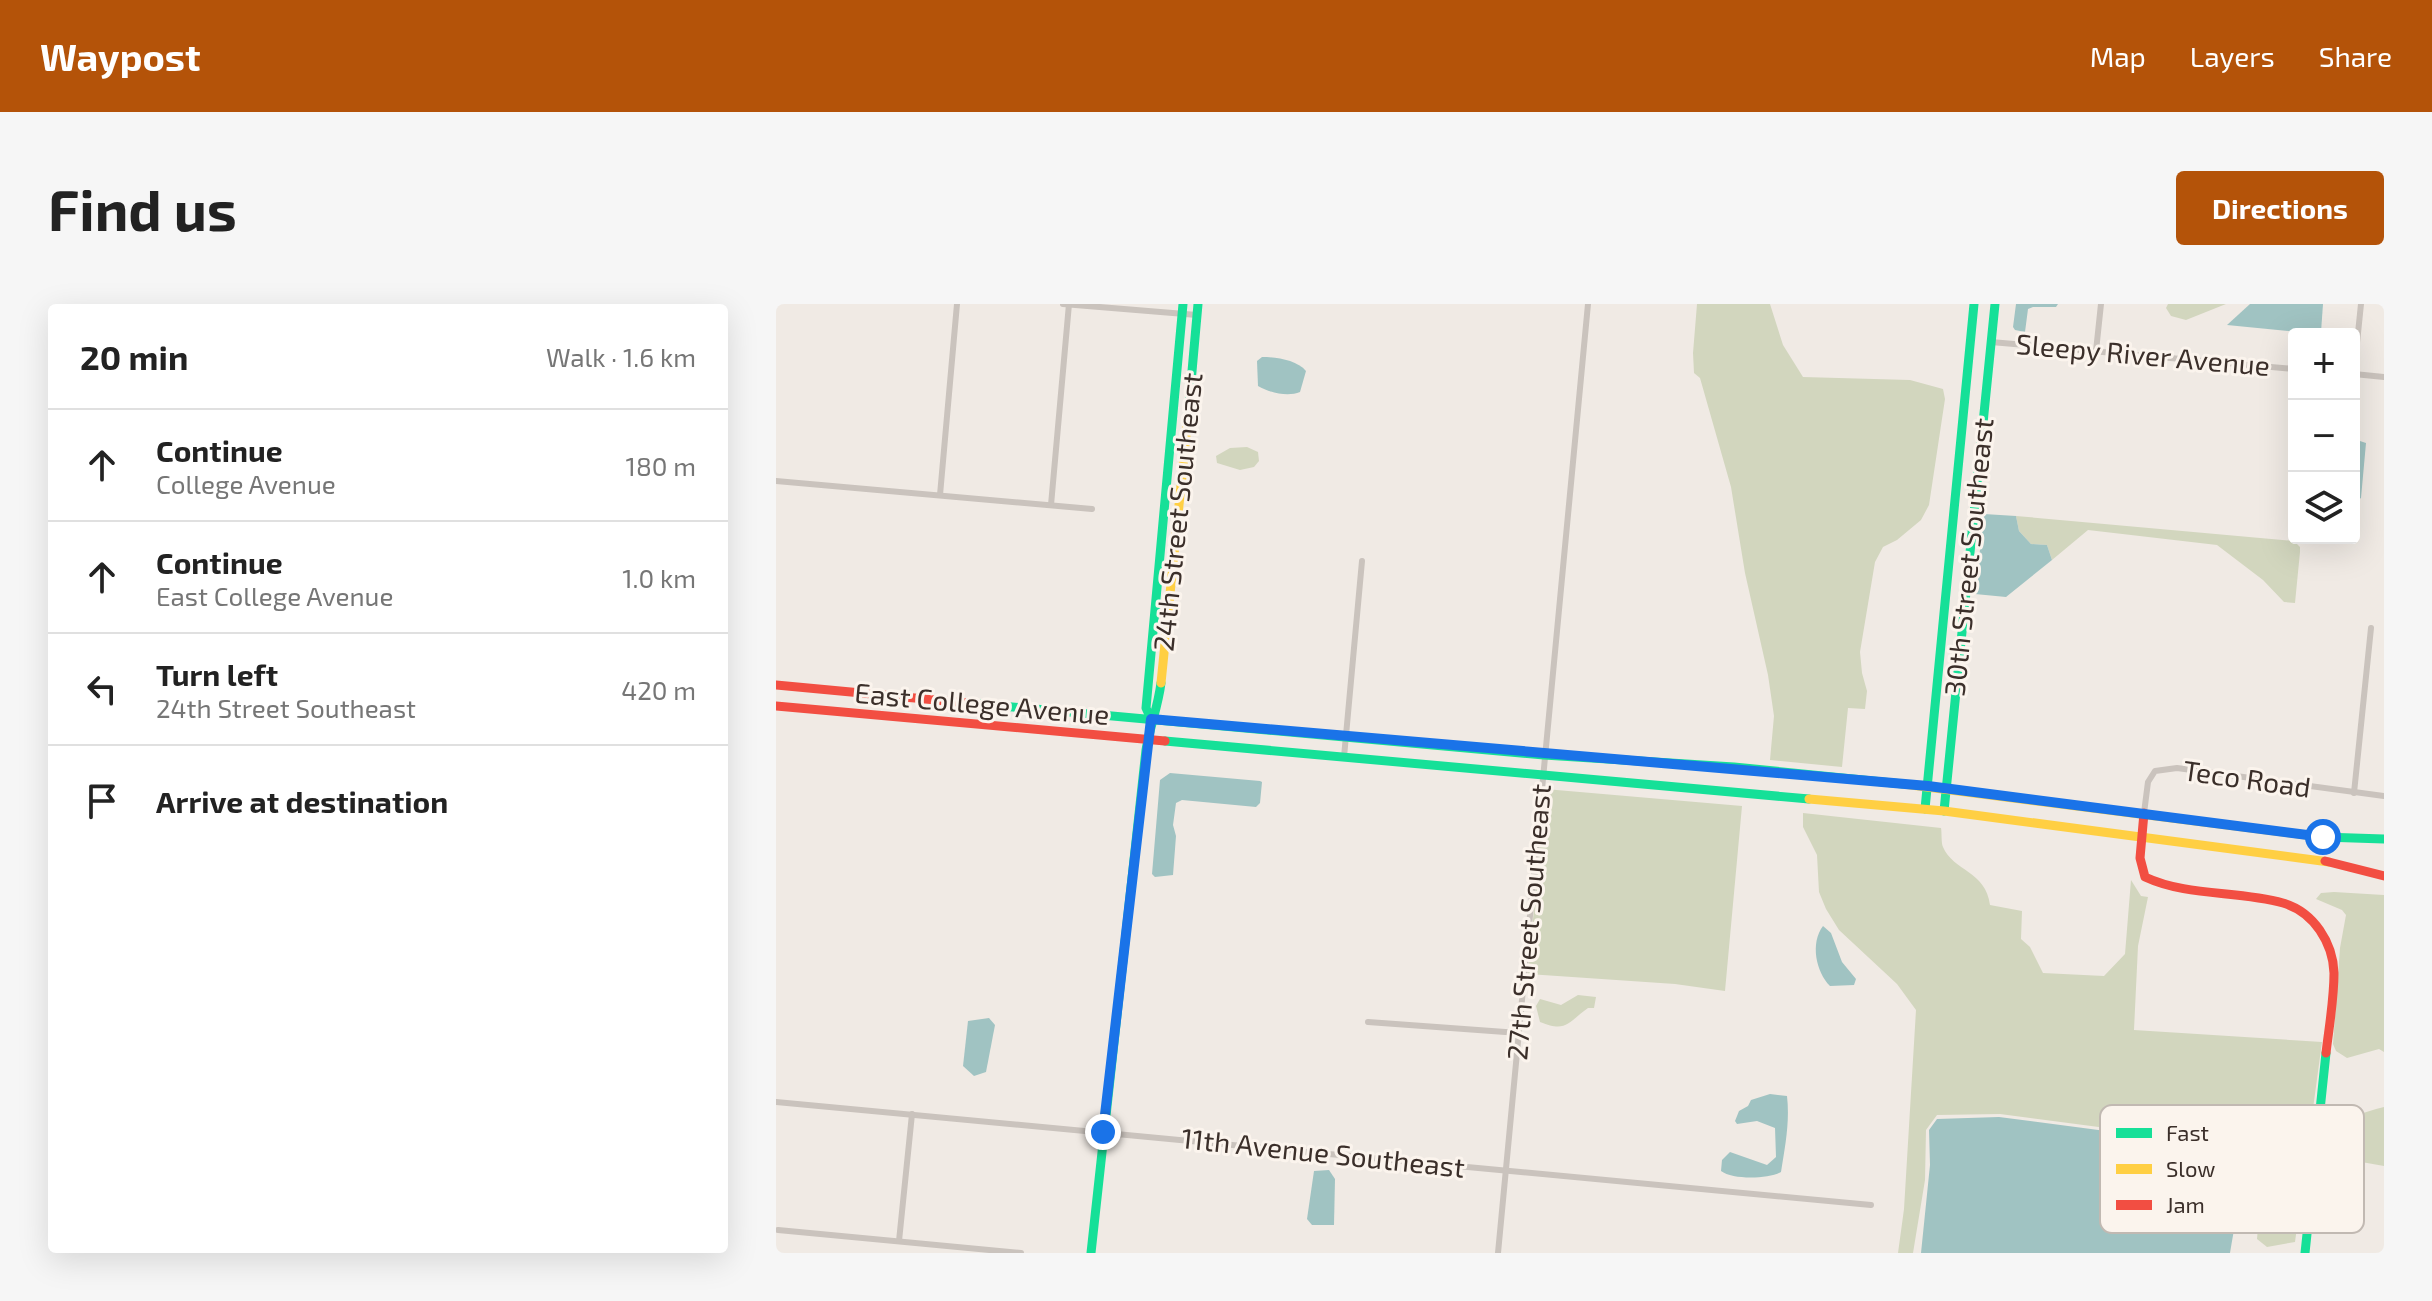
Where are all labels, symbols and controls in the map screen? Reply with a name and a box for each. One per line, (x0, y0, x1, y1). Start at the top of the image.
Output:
text: Waypost (40, 33, 201, 79)
text: Map (2090, 39, 2146, 73)
text: Layers (2190, 39, 2275, 73)
text: Share (2319, 39, 2392, 73)
button: Directions (2176, 171, 2384, 245)
text: Find us (48, 175, 237, 242)
street label: Sleepy River Avenue (2015, 326, 2271, 382)
map controls (2288, 328, 2360, 544)
button: + (2288, 328, 2360, 400)
text: 20 min (80, 336, 188, 377)
text: Walk · 1.6 km (546, 341, 696, 372)
street label: 24th Street Southeast (1145, 371, 1209, 653)
button: − (2288, 400, 2360, 472)
street label: 30th Street Southeast (1936, 416, 2000, 698)
text: Continue (156, 432, 283, 468)
icon: ahead (80, 443, 124, 487)
text: 180 m (626, 450, 696, 481)
text: College Avenue (156, 468, 336, 499)
button: layers (2288, 472, 2360, 544)
text: Continue (156, 544, 283, 580)
icon: ahead (80, 555, 124, 599)
text: 1.0 km (622, 562, 696, 593)
text: East College Avenue (156, 580, 393, 611)
text: Turn left (156, 656, 278, 692)
icon: left (80, 667, 124, 711)
text: 420 m (621, 674, 696, 705)
street label: East College Avenue (853, 675, 1111, 731)
text: 24th Street Southeast (156, 692, 416, 723)
street label: Teco Road (2181, 752, 2313, 804)
icon: arrive (80, 779, 124, 823)
street label: 27th Street Southeast (1499, 782, 1557, 1061)
text: Arrive at destination (156, 783, 448, 819)
route start (2305, 819, 2341, 855)
legend (2100, 1105, 2364, 1233)
route end (1085, 1114, 1121, 1150)
text: Fast (2166, 1119, 2209, 1145)
street label: 11th Avenue Southeast (1180, 1120, 1466, 1184)
text: Slow (2166, 1155, 2215, 1181)
text: Jam (2166, 1191, 2205, 1217)

